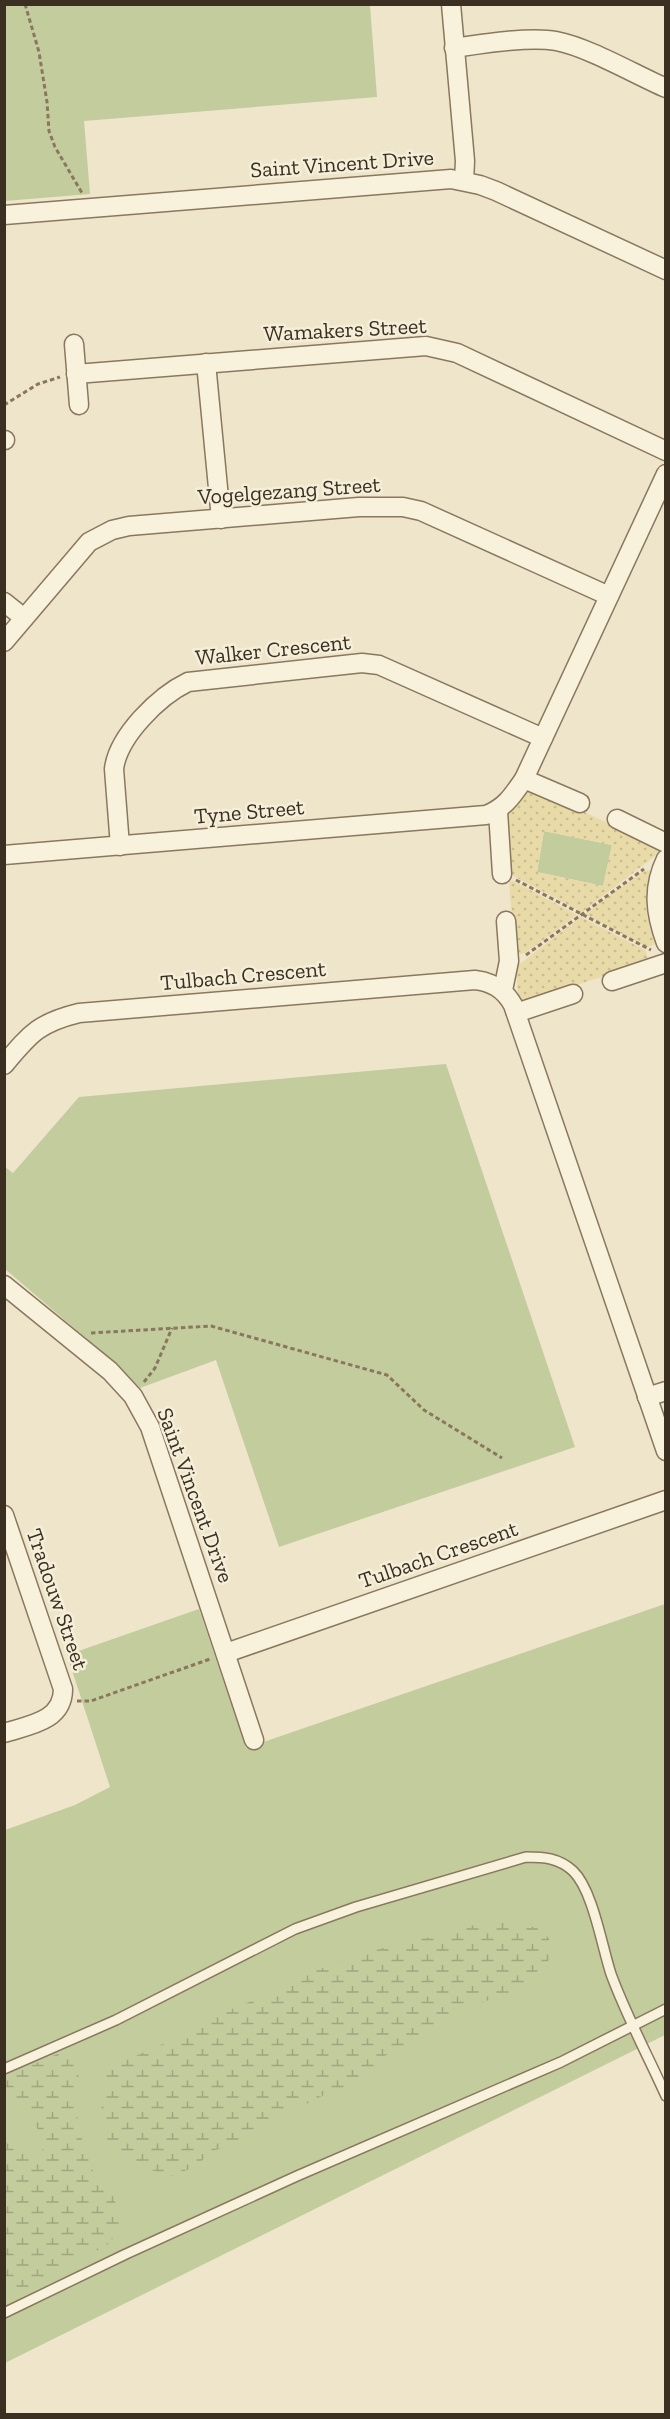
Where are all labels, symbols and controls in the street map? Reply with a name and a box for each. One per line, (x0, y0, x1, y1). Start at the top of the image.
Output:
street label: Saint Vincent Drive (249, 144, 435, 183)
street label: Wamakers Street (263, 312, 428, 347)
street label: Vogelgezang Street (196, 471, 382, 510)
street label: Walker Crescent (194, 628, 353, 671)
street label: Tyne Street (193, 793, 306, 830)
street label: Tulbach Crescent (159, 955, 328, 996)
street label: Saint Vincent Drive (151, 1404, 240, 1586)
street label: Tulbach Crescent (355, 1514, 522, 1594)
street label: Tradouw Street (21, 1525, 95, 1674)

